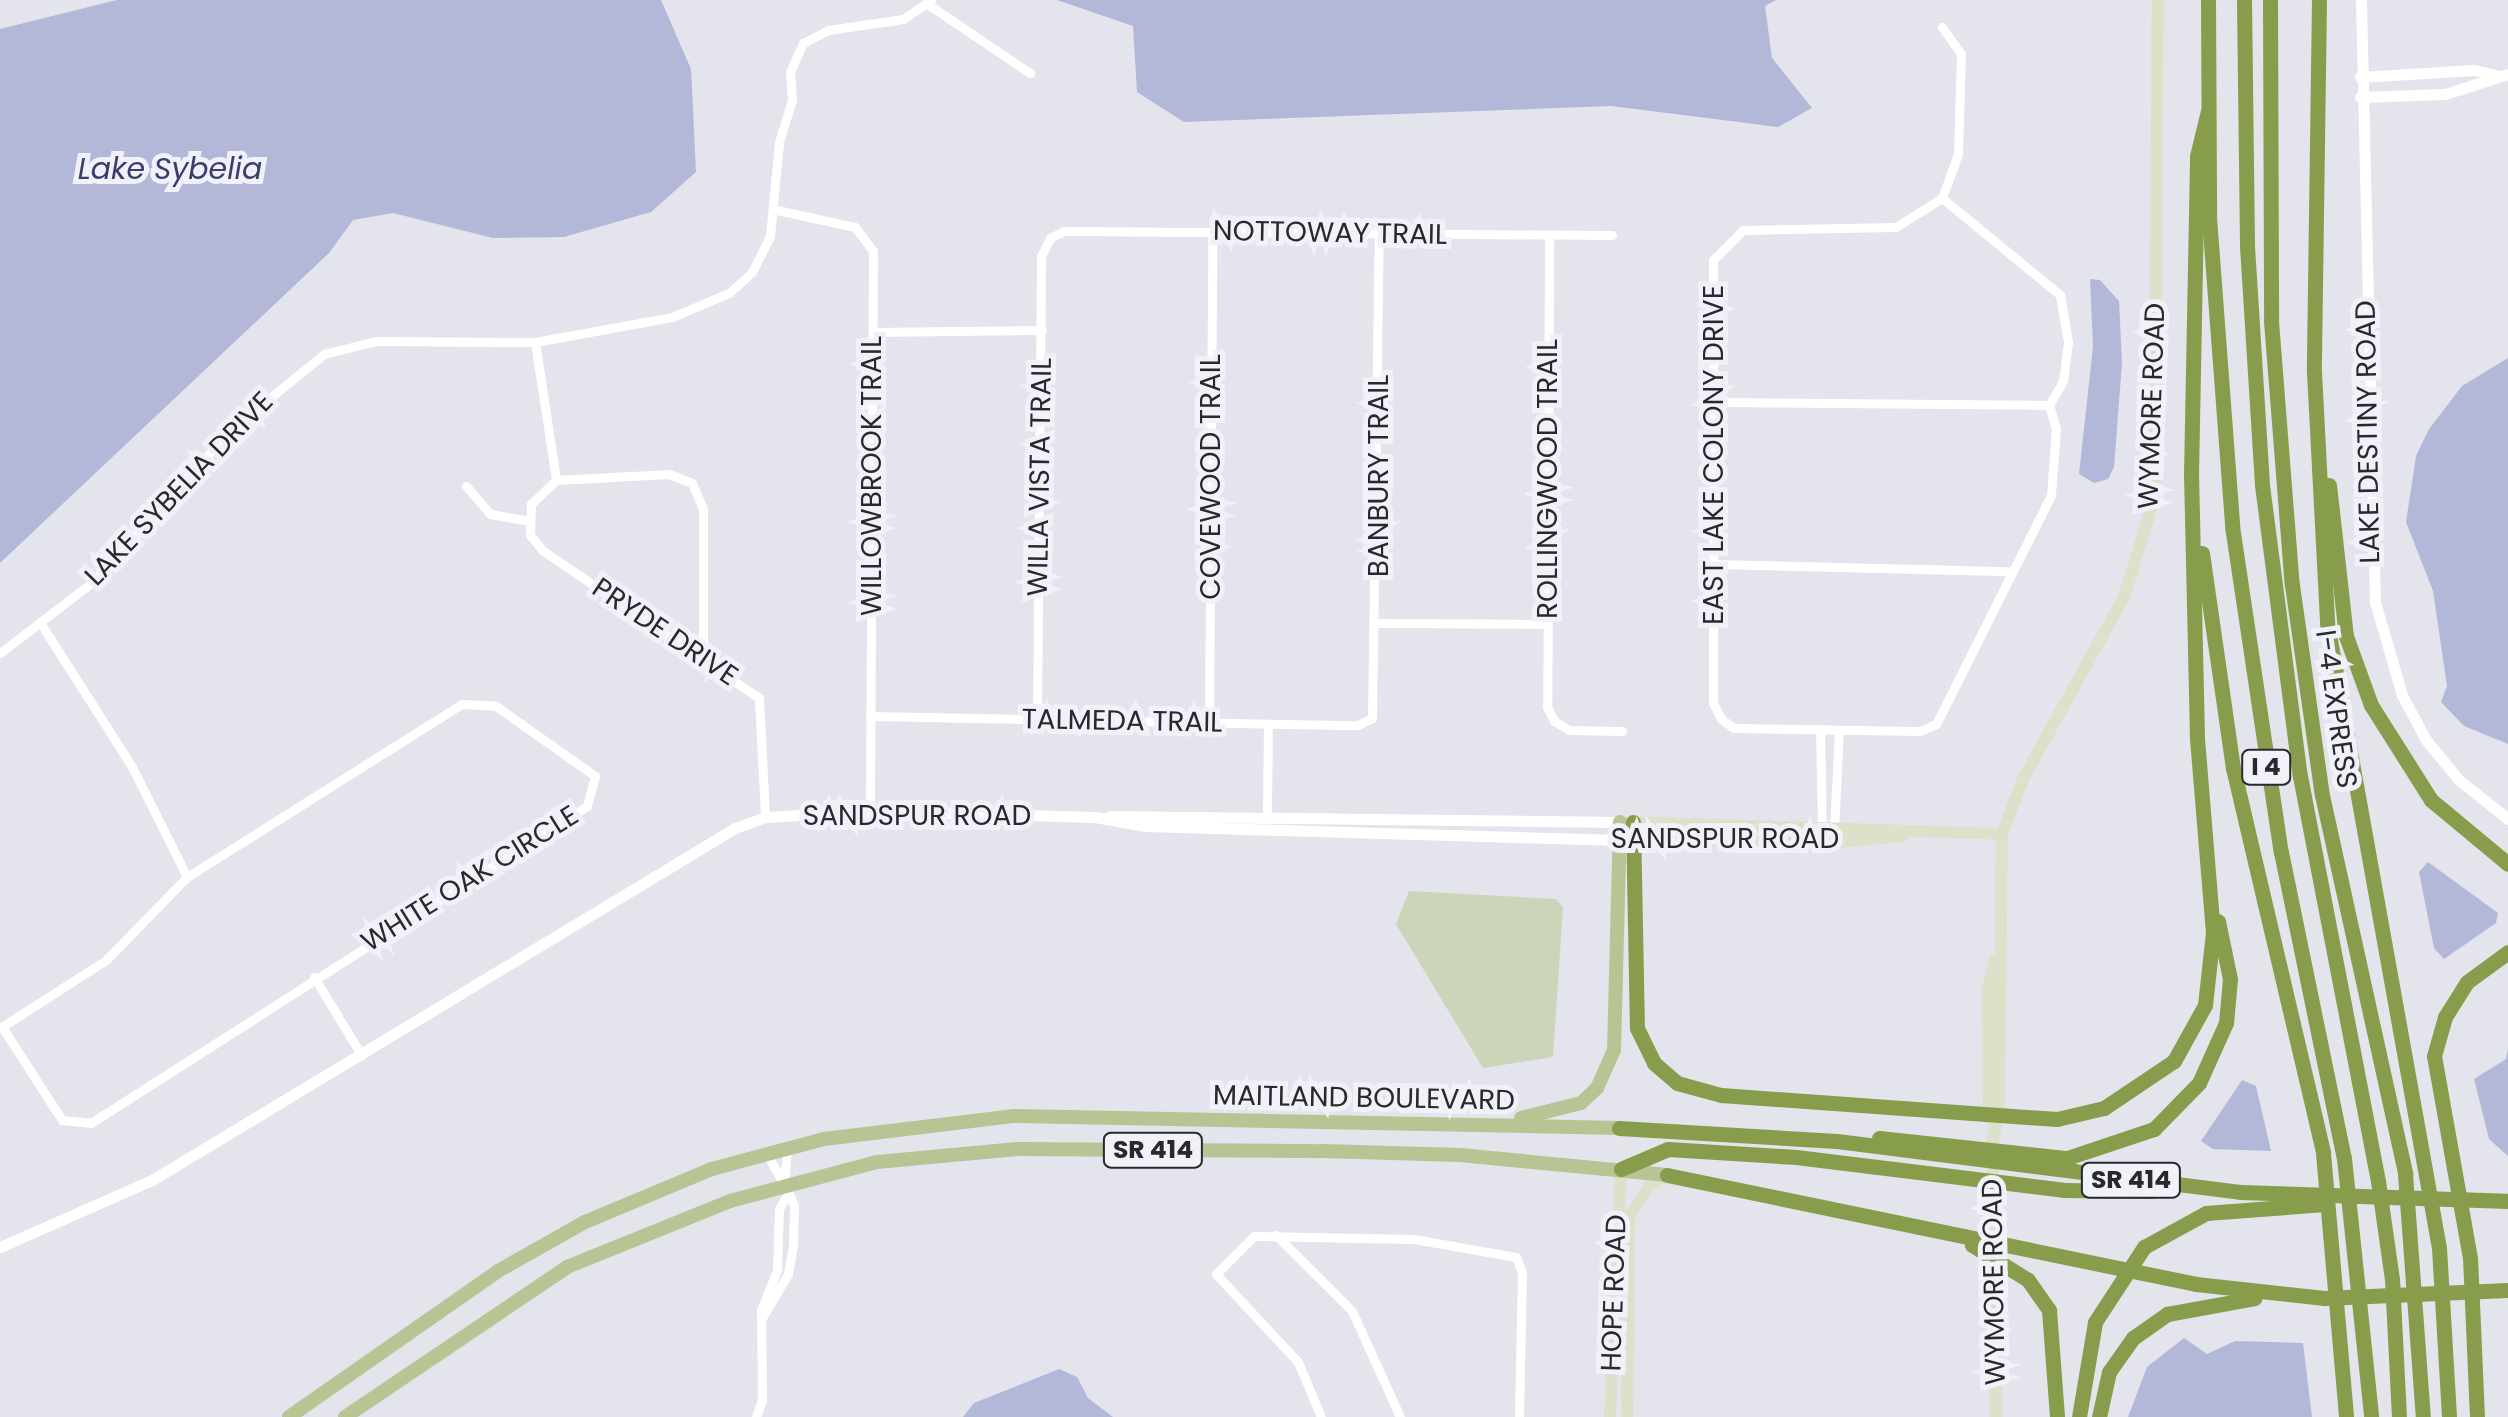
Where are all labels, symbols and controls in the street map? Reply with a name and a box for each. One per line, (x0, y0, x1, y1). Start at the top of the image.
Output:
water label: Lake Sybelia (78, 151, 262, 187)
street label: NOTTOWAY TRAIL (1213, 214, 1447, 252)
street label: EAST LAKE COLONY DRIVE (1697, 285, 1731, 625)
street label: LAKE DESTINY ROAD (2349, 300, 2387, 564)
street label: WYMORE ROAD (2132, 302, 2172, 510)
street label: WILLOWBROOK TRAIL (855, 336, 889, 616)
street label: ROLLINGWOOD TRAIL (1531, 339, 1565, 619)
street label: COVEWOOD TRAIL (1194, 354, 1228, 600)
street label: WILLA VISTA TRAIL (1021, 357, 1059, 597)
street label: BANBURY TRAIL (1362, 375, 1396, 577)
street label: LAKE SYBELIA DRIVE (78, 385, 280, 593)
street label: PRYDE DRIVE (586, 571, 744, 693)
street label: I-4 EXPRESS (2308, 628, 2364, 790)
street label: TALMEDA TRAIL (1021, 702, 1223, 740)
road number: I 4 (2241, 747, 2291, 787)
street label: WHITE OAK CIRCLE (355, 799, 585, 959)
street label: SANDSPUR ROAD (803, 799, 1031, 833)
street label: SANDSPUR ROAD (1611, 822, 1839, 856)
street label: MAITLAND BOULEVARD (1213, 1079, 1515, 1117)
road number: SR 414 (1100, 1130, 1206, 1170)
road number: SR 414 (2078, 1160, 2184, 1200)
street label: WYMORE ROAD (1975, 1179, 2013, 1385)
street label: HOPE ROAD (1594, 1214, 1634, 1372)

